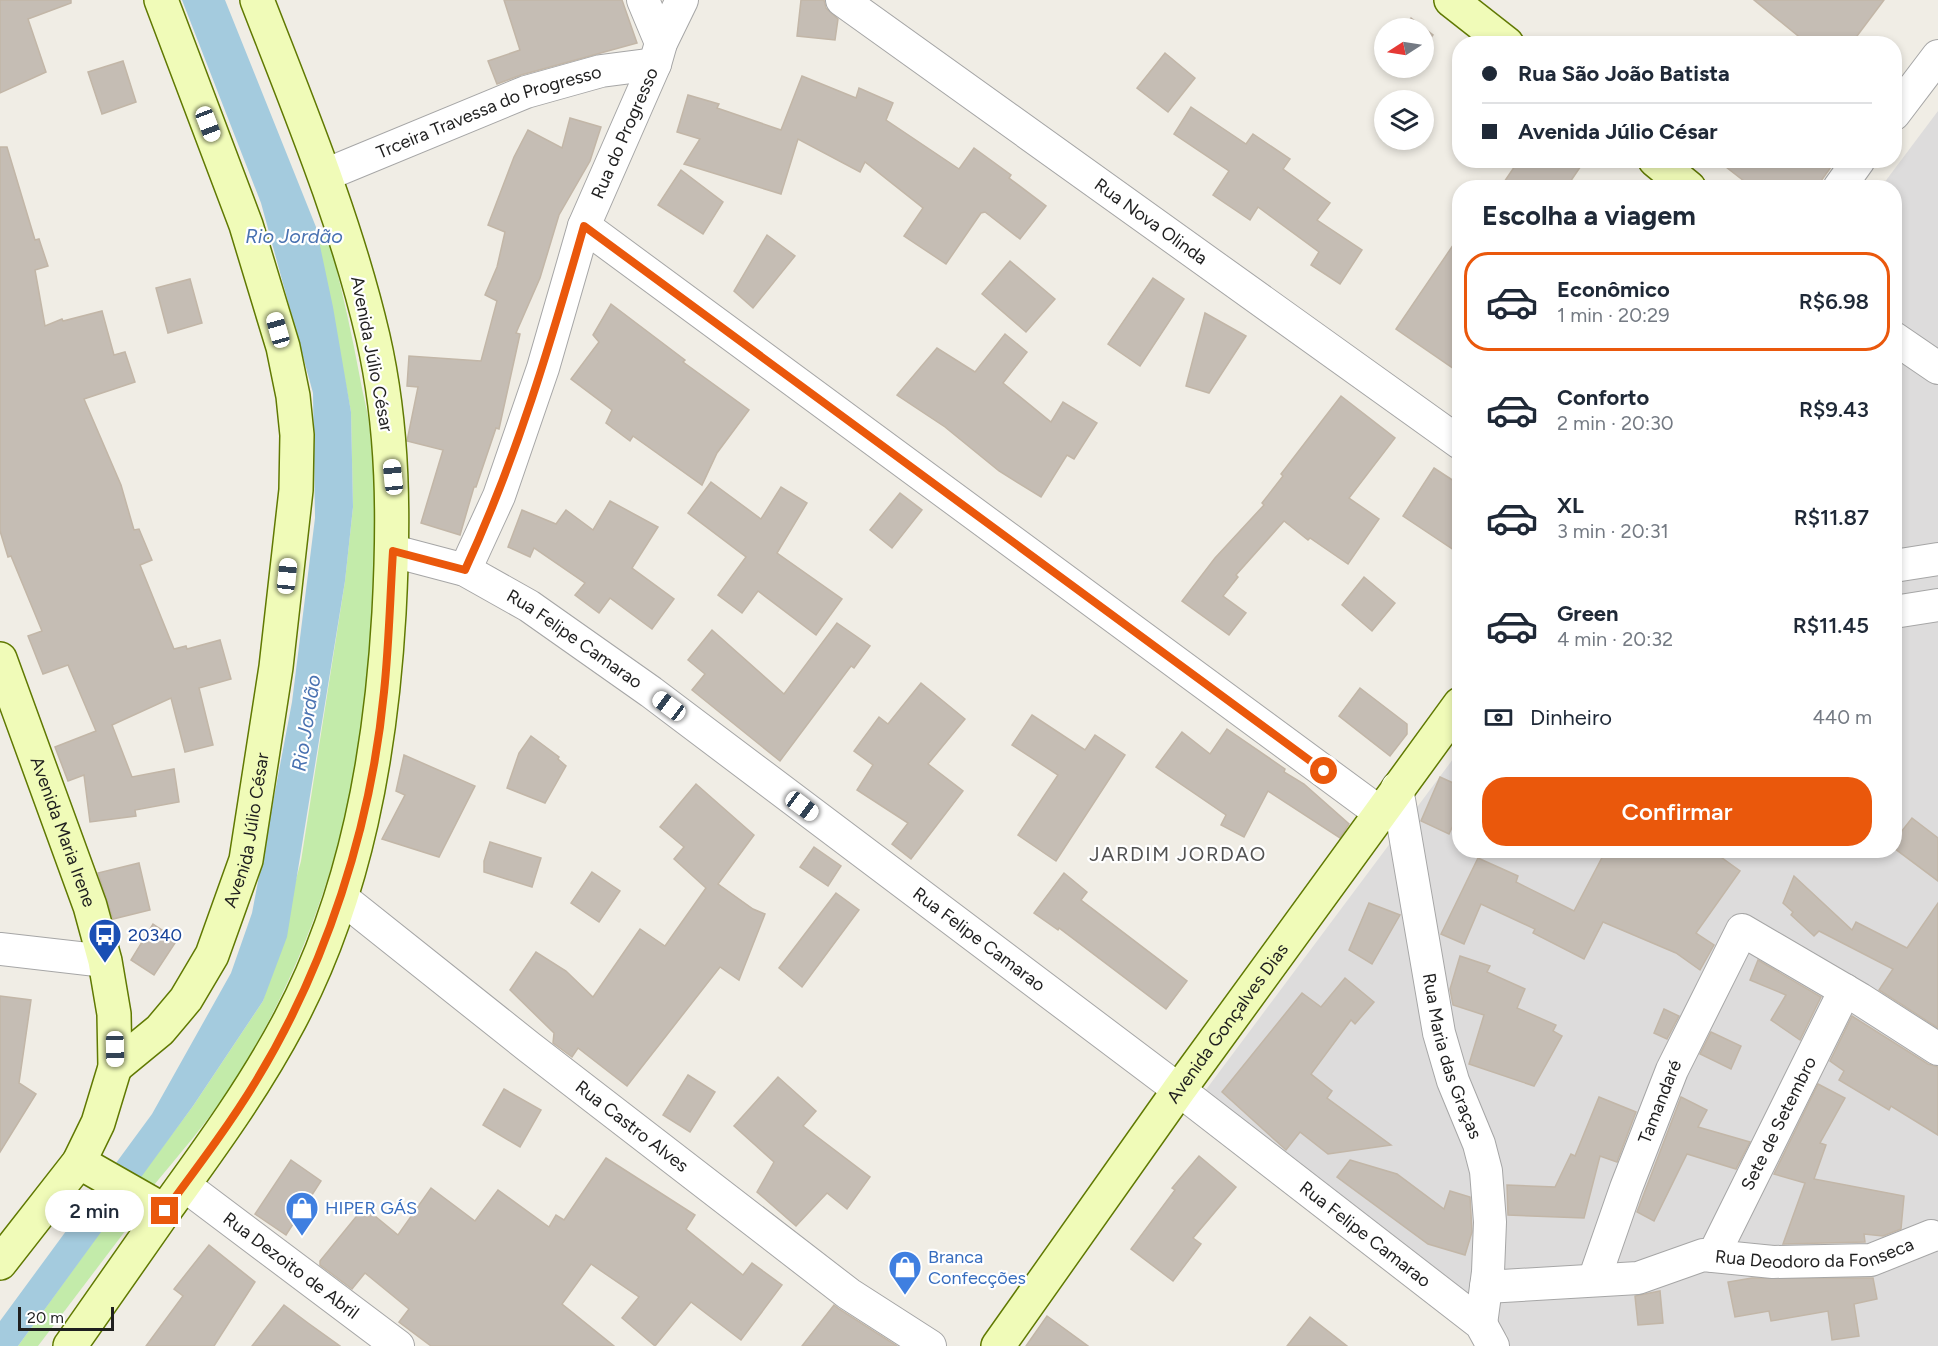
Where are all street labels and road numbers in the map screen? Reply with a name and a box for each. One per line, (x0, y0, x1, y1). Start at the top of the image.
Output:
street label: Trceira Travessa do Progresso (373, 60, 604, 164)
street label: Rua do Progresso (586, 64, 663, 202)
street label: Rua Nova Olinda (1090, 173, 1212, 269)
street label: Avenida Júlio César (346, 274, 398, 434)
street label: Rua Felipe Camarao (503, 585, 647, 693)
street label: Avenida Júlio César (219, 751, 274, 911)
street label: Avenida Maria Irene (26, 754, 101, 910)
street label: Rua Felipe Camarao (909, 882, 1050, 996)
street label: Avenida Gonçalves Dias (1162, 939, 1293, 1108)
street label: Rua Maria das Graças (1418, 971, 1487, 1142)
street label: Sete de Setembro (1736, 1053, 1821, 1194)
street label: Tamandaré (1633, 1056, 1686, 1147)
street label: Rua Castro Alves (571, 1076, 693, 1177)
street label: Rua Felipe Camarao (1295, 1177, 1435, 1292)
street label: Rua Dezoito de Abril (219, 1207, 363, 1324)
street label: Rua Deodoro da Fonseca (1714, 1233, 1917, 1273)

